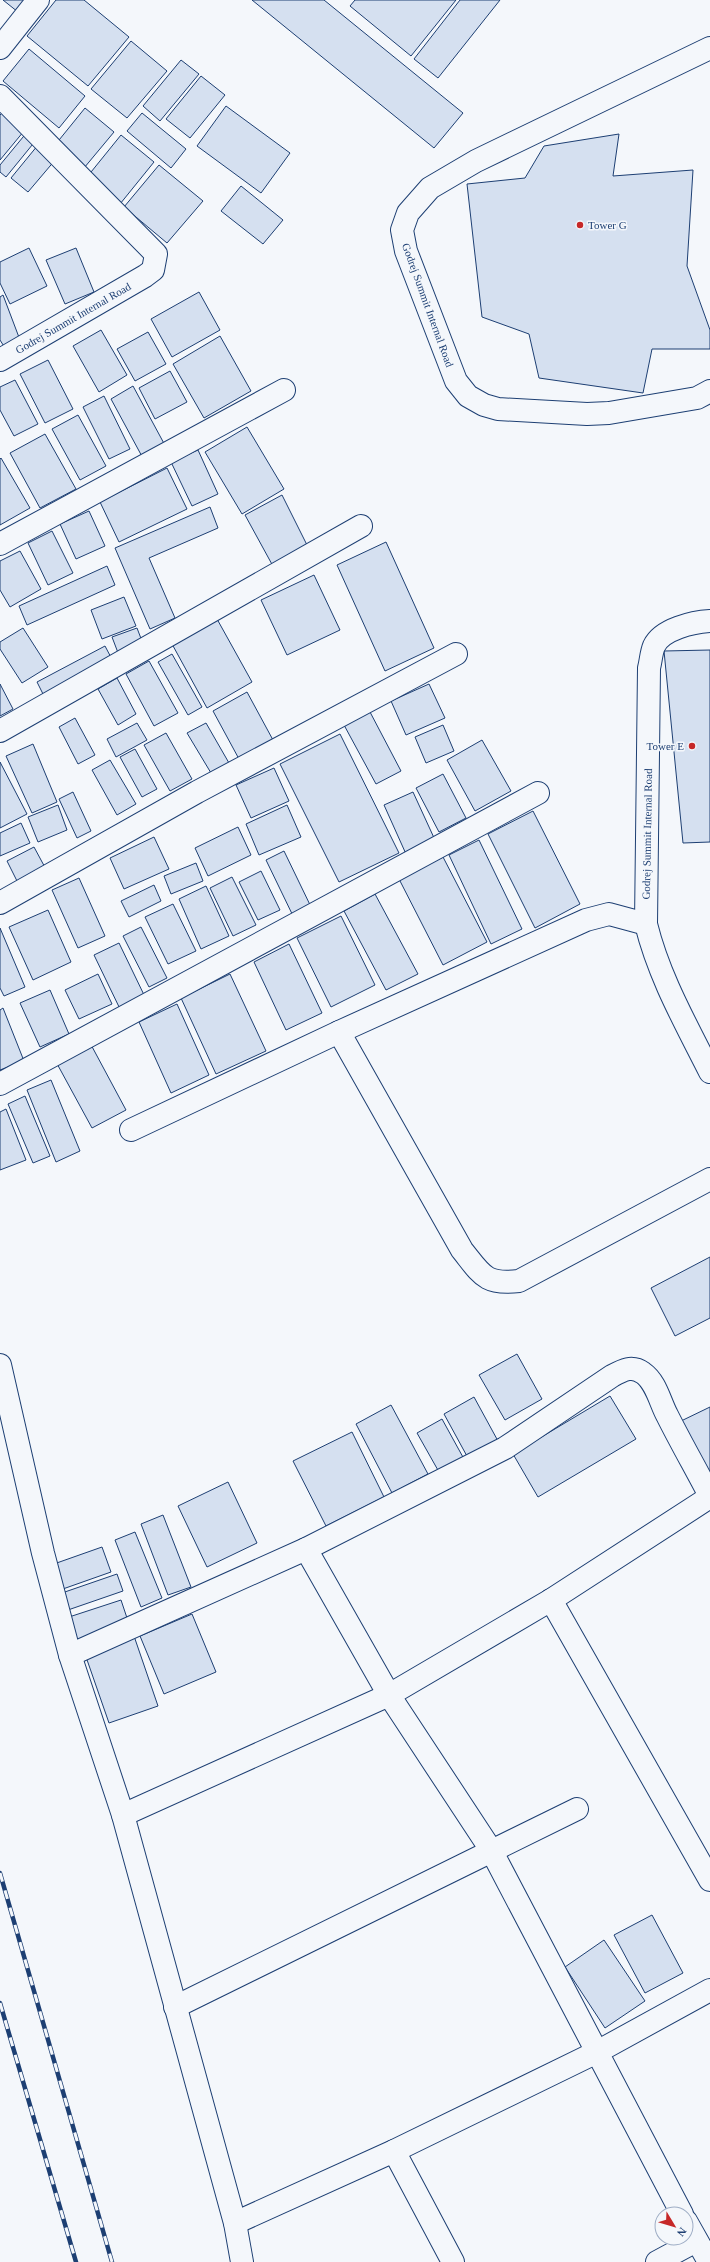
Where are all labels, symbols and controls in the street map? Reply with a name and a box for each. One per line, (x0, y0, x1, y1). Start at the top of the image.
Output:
place label: Tower G (588, 219, 627, 231)
marker: Tower G (575, 220, 585, 230)
street label: Godrej Summit Internal Road (400, 241, 456, 369)
street label: Godrej Summit Internal Road (13, 280, 133, 356)
place label: Tower E (647, 740, 684, 752)
marker: Tower E (687, 741, 697, 751)
street label: Godrej Summit Internal Road (640, 768, 654, 900)
north arrow (654, 2206, 694, 2246)
text: N (675, 2225, 689, 2239)

